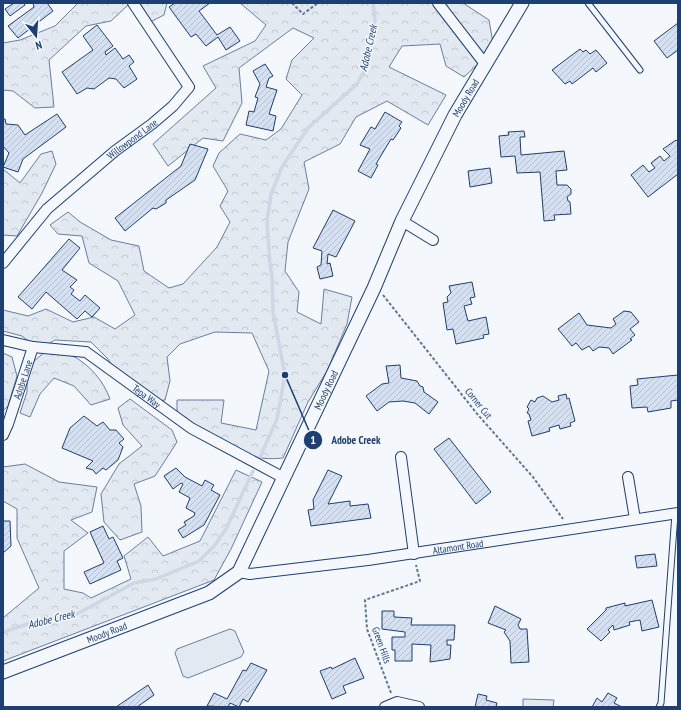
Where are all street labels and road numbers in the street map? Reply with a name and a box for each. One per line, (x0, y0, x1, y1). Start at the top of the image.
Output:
street label: Moody Road (449, 77, 482, 119)
street label: Willowpond Lane (104, 116, 160, 162)
street label: Adobe Lane (11, 358, 35, 401)
street label: Moody Road (311, 368, 341, 412)
street label: Tepa Way (130, 382, 163, 411)
street label: Corner Cut (462, 385, 495, 422)
street label: Altamont Road (432, 537, 484, 557)
street label: Moody Road (85, 619, 129, 646)
street label: Green Hills (369, 625, 394, 666)

